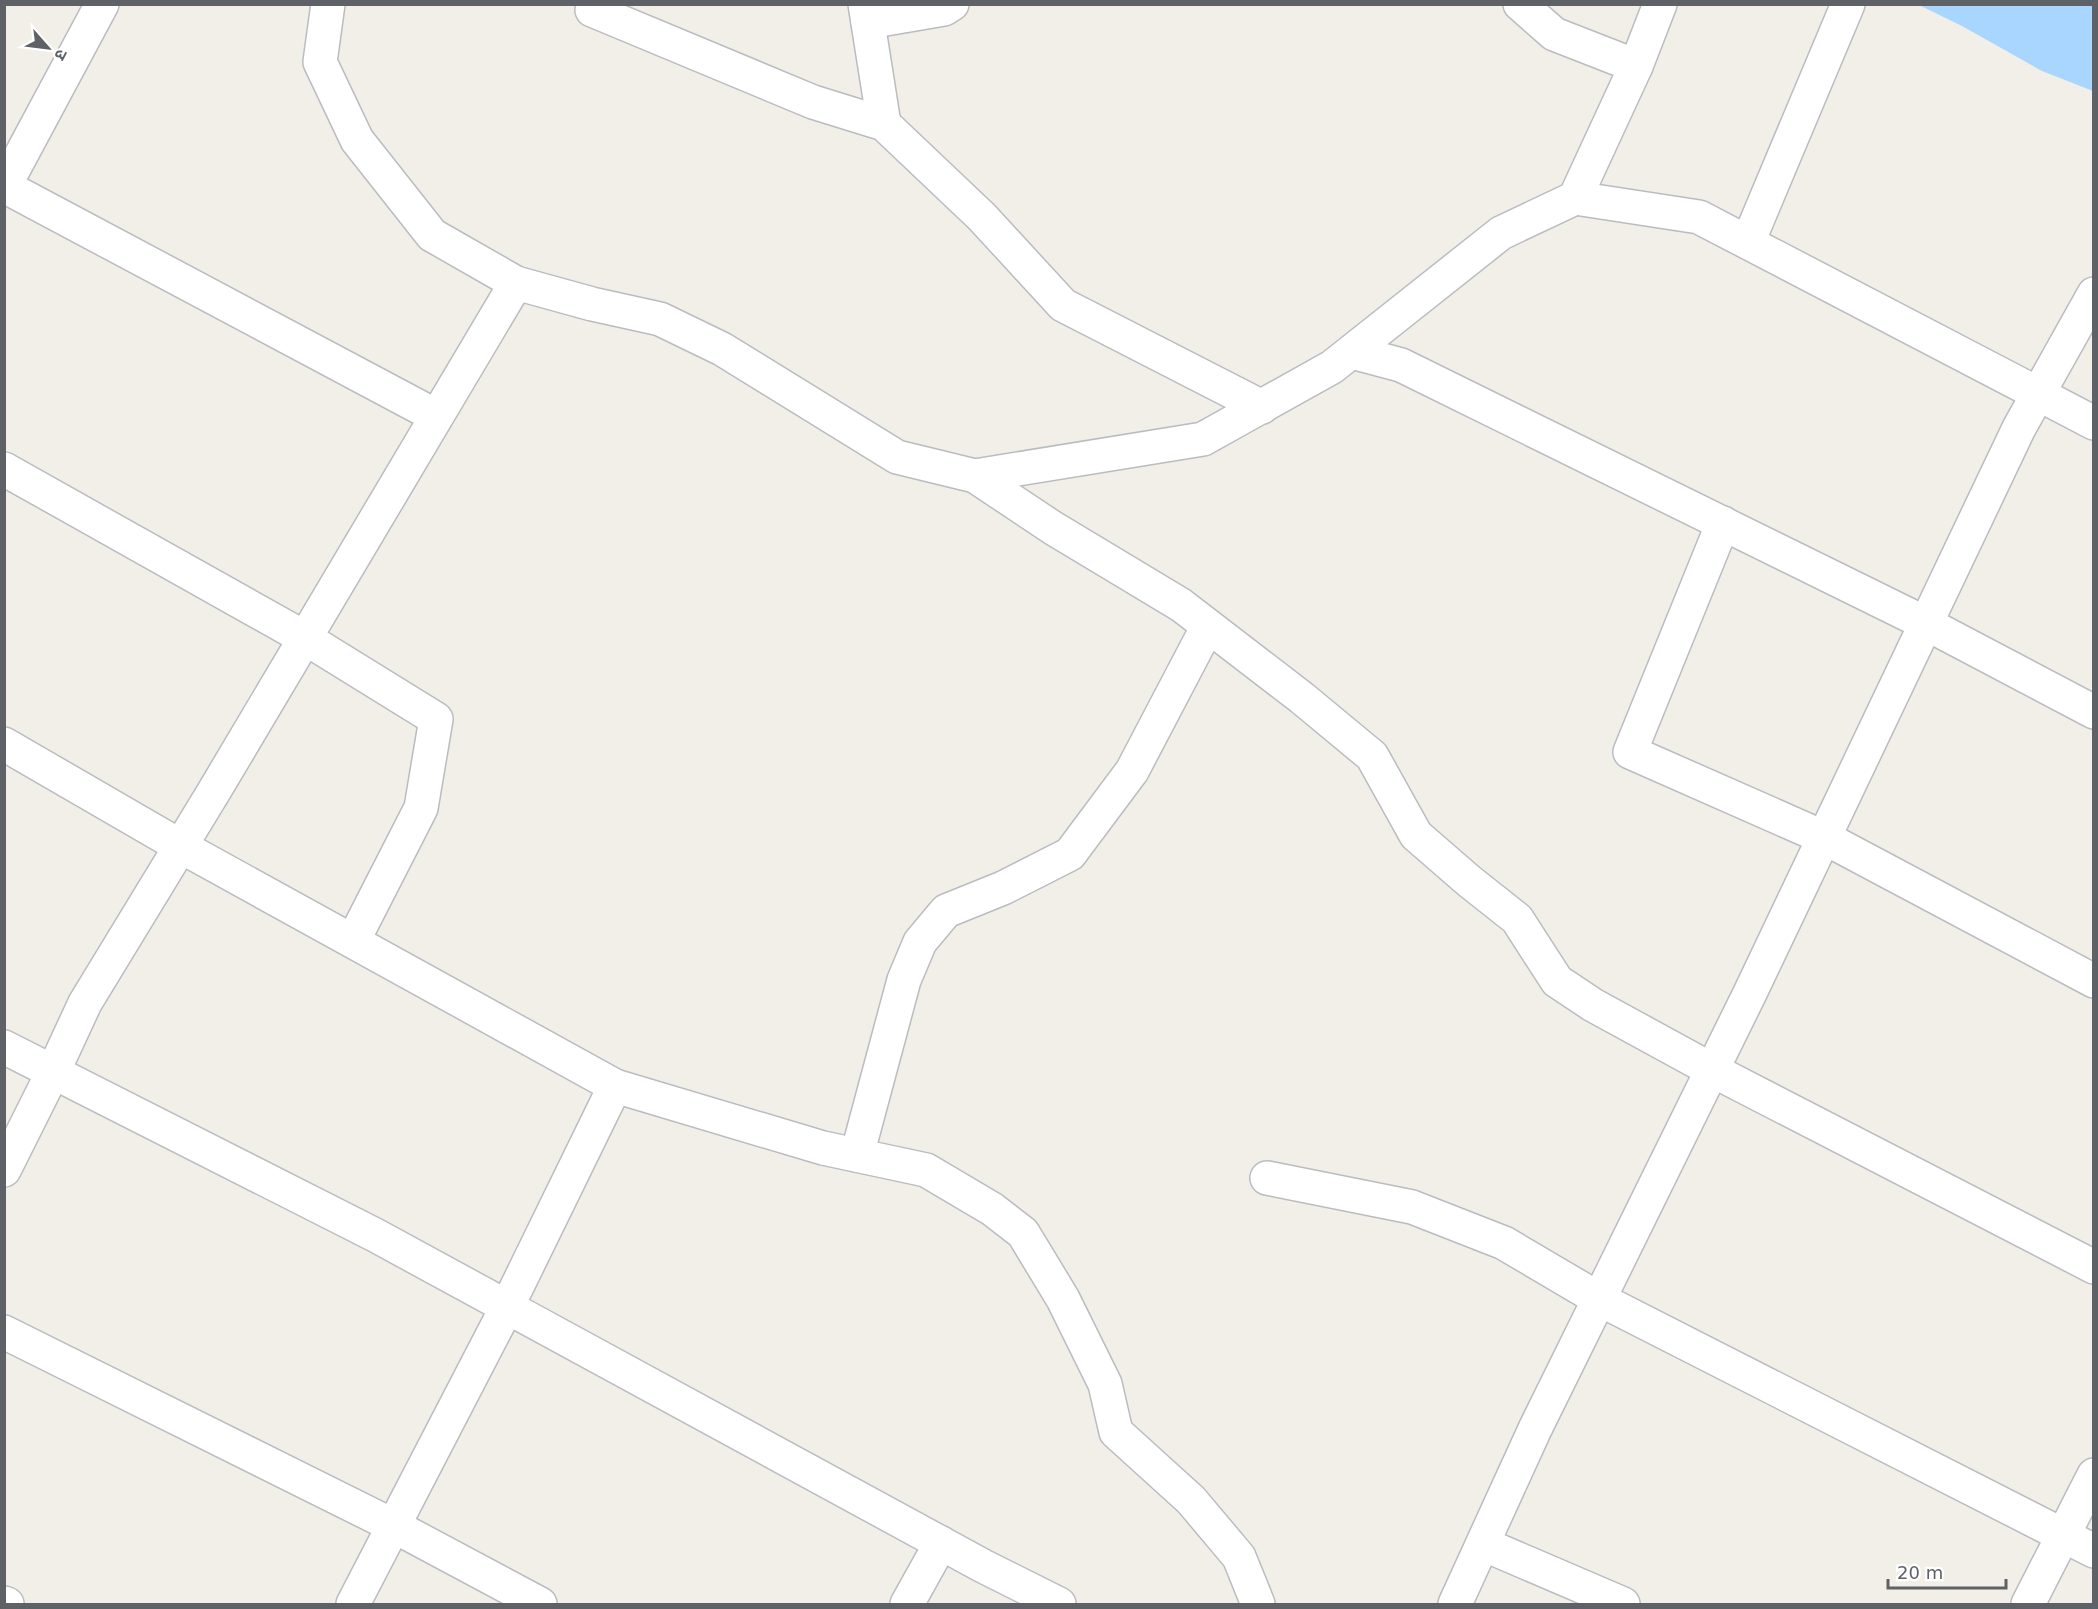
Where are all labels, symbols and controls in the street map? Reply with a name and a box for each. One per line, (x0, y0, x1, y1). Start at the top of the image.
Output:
north arrow (18, 18, 78, 78)
text: उ (50, 46, 71, 64)
scale bar (1888, 1552, 2006, 1590)
text: 20 m (1897, 1562, 1943, 1583)

